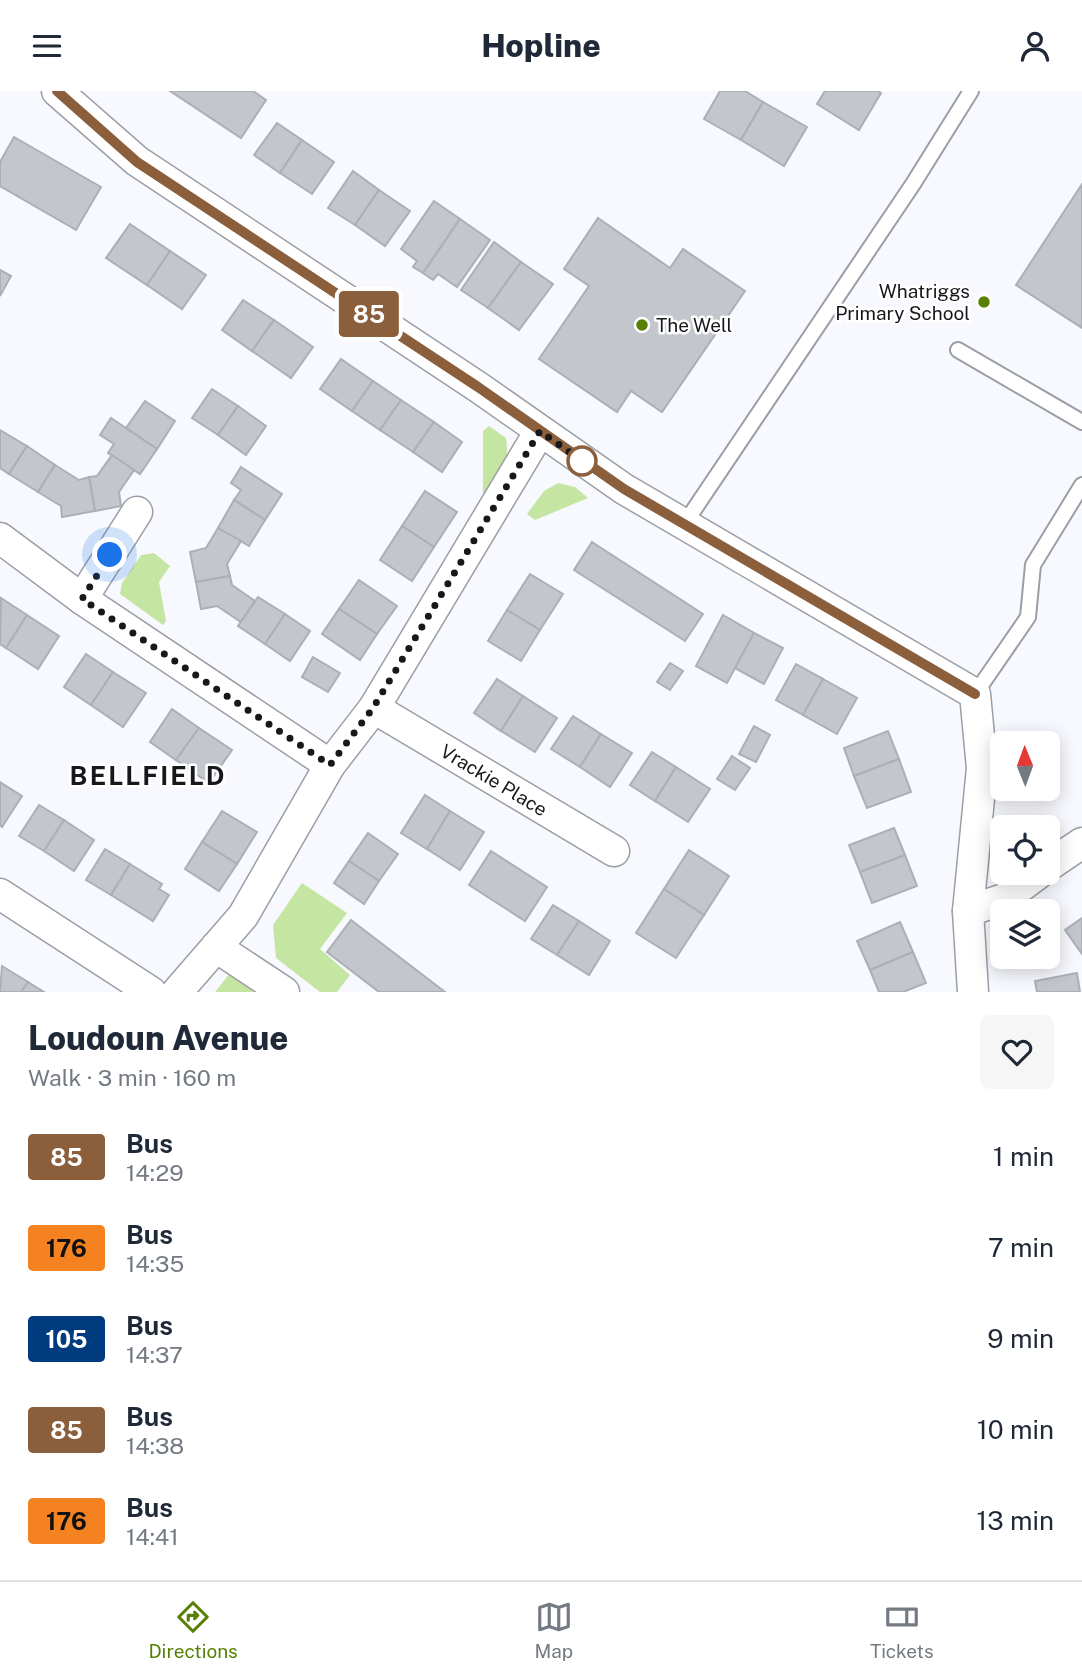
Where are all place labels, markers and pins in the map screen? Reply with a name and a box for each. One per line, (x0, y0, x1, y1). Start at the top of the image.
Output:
place label: Whatriggs Primary School (835, 280, 970, 324)
marker: Whatriggs Primary School (976, 294, 992, 310)
place label: The Well (656, 314, 732, 336)
marker: The Well (634, 317, 650, 333)
unlabelled marker (567, 446, 597, 476)

